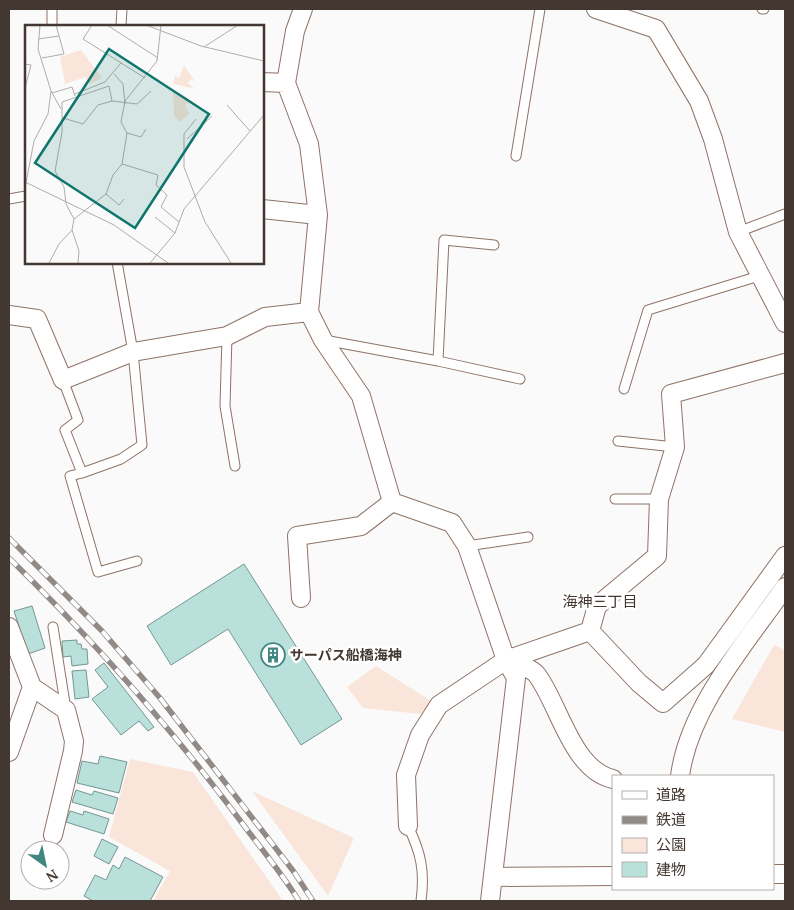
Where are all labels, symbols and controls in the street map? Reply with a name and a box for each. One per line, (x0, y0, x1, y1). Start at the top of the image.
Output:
inset map (25, 25, 264, 264)
district label: 海神三丁目 (562, 591, 638, 611)
building icon: サーパス船橋海神 (260, 642, 286, 668)
place label: サーパス船橋海神 (290, 645, 402, 664)
legend (612, 775, 774, 890)
text: 道路 (656, 784, 686, 804)
text: 鉄道 (656, 809, 686, 829)
text: 公園 (656, 834, 686, 854)
north arrow (20, 840, 70, 890)
text: 建物 (656, 859, 686, 879)
text: N (42, 865, 62, 887)

